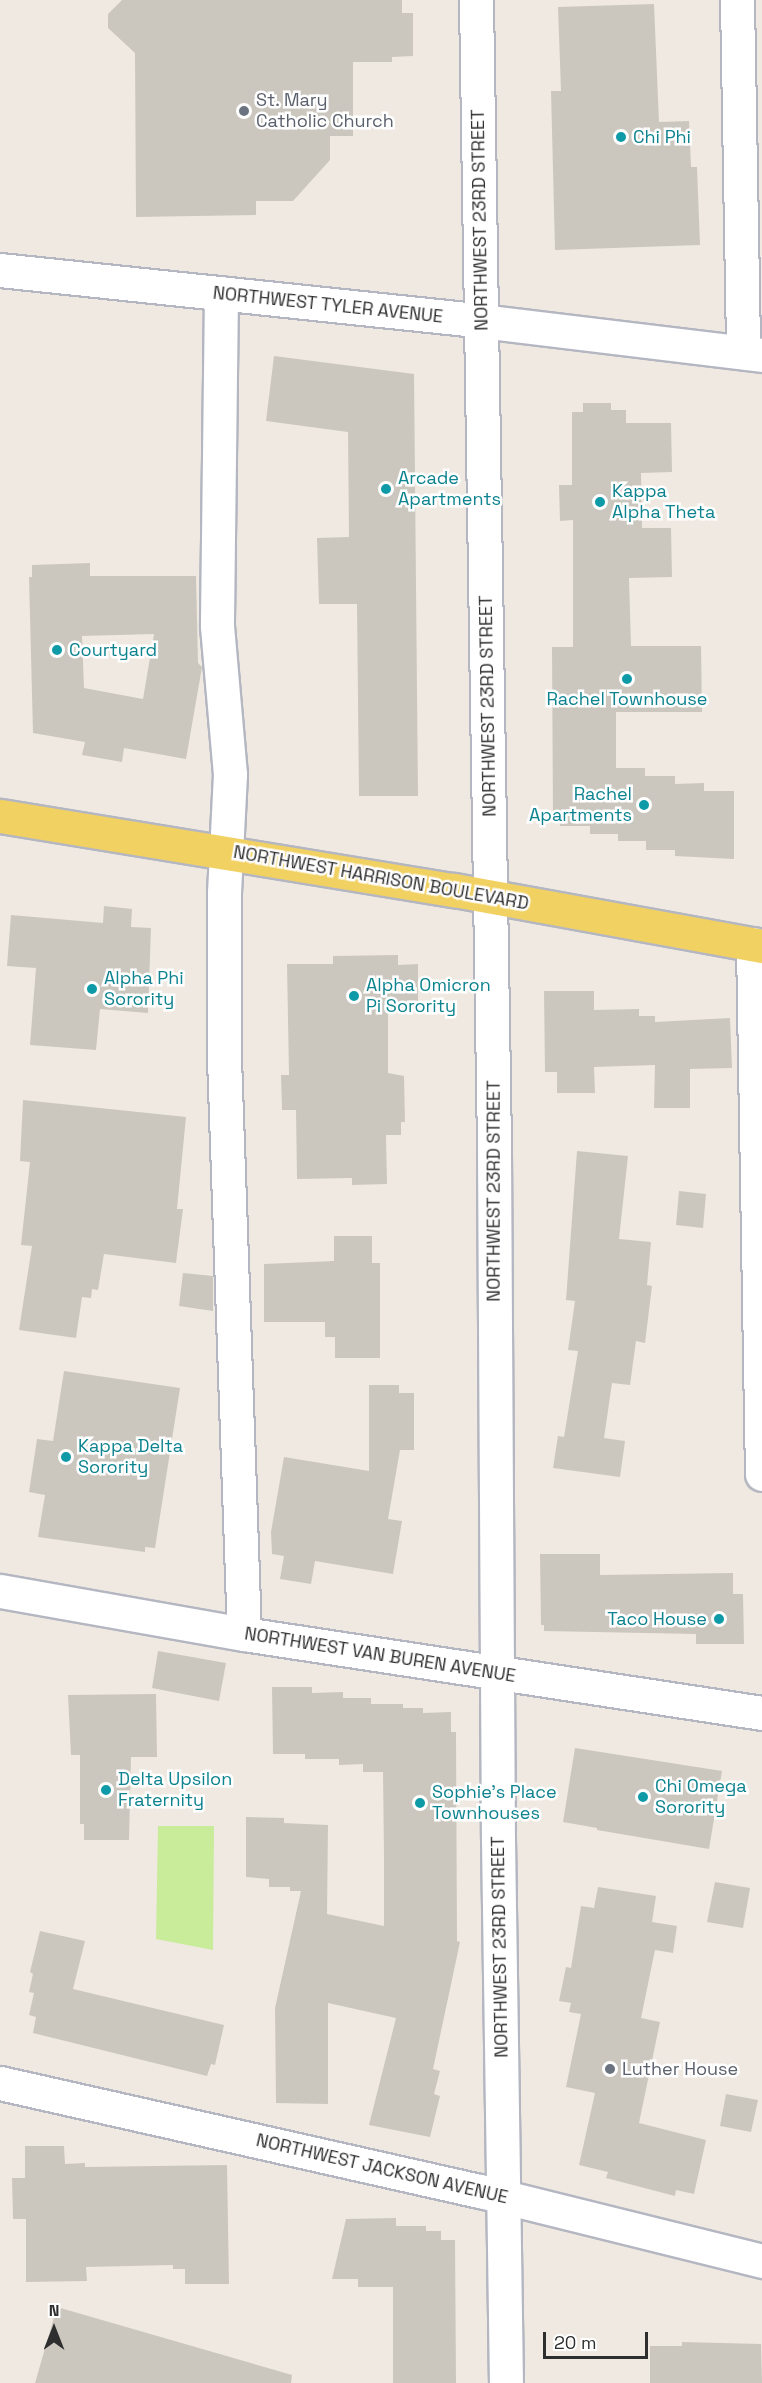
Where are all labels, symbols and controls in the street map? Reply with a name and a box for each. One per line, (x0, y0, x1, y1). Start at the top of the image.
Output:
place label: St. Mary Catholic Church (256, 90, 394, 132)
marker: St. Mary Catholic Church (237, 104, 251, 118)
street label: NORTHWEST 23RD STREET (467, 109, 493, 331)
place label: Chi Phi (633, 126, 691, 148)
marker: Chi Phi (614, 130, 628, 144)
street label: NORTHWEST TYLER AVENUE (211, 282, 445, 328)
place label: Arcade Apartments (398, 468, 501, 510)
place label: Kappa Alpha Theta (612, 481, 716, 524)
marker: Arcade Apartments (379, 482, 393, 496)
marker: Kappa Alpha Theta (593, 495, 607, 509)
street label: NORTHWEST 23RD STREET (475, 595, 501, 817)
place label: Courtyard (69, 639, 157, 661)
marker: Courtyard (50, 643, 64, 657)
marker: Rachel Townhouse (620, 672, 634, 686)
place label: Rachel Townhouse (546, 688, 708, 710)
place label: Rachel Apartments (529, 784, 632, 826)
marker: Rachel Apartments (637, 798, 651, 812)
street label: NORTHWEST HARRISON BOULEVARD (232, 841, 530, 915)
place label: Alpha Phi Sorority (104, 968, 184, 1010)
place label: Alpha Omicron Pi Sorority (366, 975, 491, 1018)
marker: Alpha Phi Sorority (85, 982, 99, 996)
marker: Alpha Omicron Pi Sorority (347, 989, 361, 1003)
street label: NORTHWEST 23RD STREET (483, 1080, 505, 1302)
place label: Kappa Delta Sorority (78, 1436, 183, 1478)
marker: Kappa Delta Sorority (59, 1450, 73, 1464)
place label: Taco House (607, 1608, 707, 1630)
marker: Taco House (712, 1612, 726, 1626)
street label: NORTHWEST VAN BUREN AVENUE (243, 1623, 517, 1687)
place label: Delta Upsilon Fraternity (118, 1769, 232, 1812)
place label: Chi Omega Sorority (655, 1776, 747, 1818)
place label: Sophie's Place Townhouses (432, 1782, 557, 1824)
marker: Delta Upsilon Fraternity (99, 1783, 113, 1797)
marker: Chi Omega Sorority (636, 1790, 650, 1804)
marker: Sophie's Place Townhouses (413, 1796, 427, 1810)
street label: NORTHWEST 23RD STREET (487, 1836, 513, 2058)
place label: Luther House (622, 2058, 738, 2080)
marker: Luther House (603, 2062, 617, 2076)
street label: NORTHWEST JACKSON AVENUE (254, 2129, 510, 2209)
north arrow (24, 2299, 84, 2359)
text: N (49, 2300, 59, 2321)
scale bar (546, 2320, 651, 2358)
text: 20 m (554, 2331, 597, 2354)

